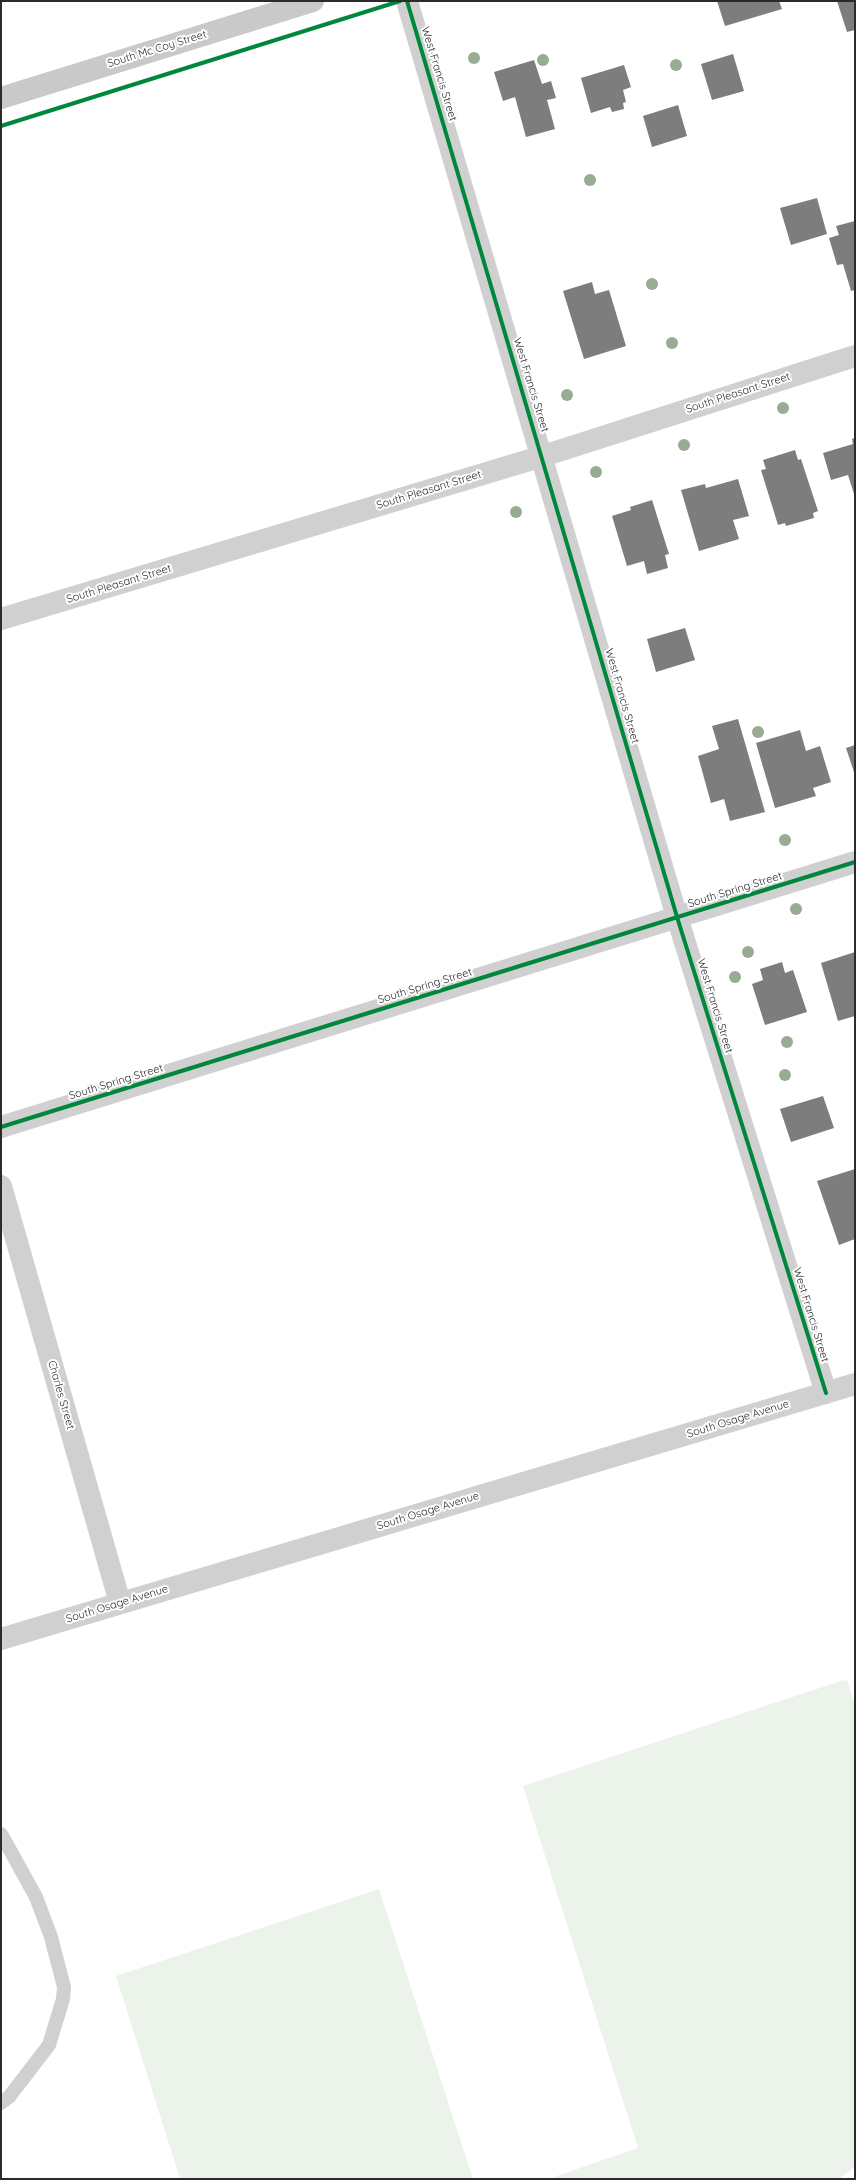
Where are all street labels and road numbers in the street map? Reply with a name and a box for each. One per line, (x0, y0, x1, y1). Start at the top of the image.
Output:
street label: West Francis Street (418, 25, 460, 123)
street label: South Mc Coy Street (106, 28, 208, 70)
street label: West Francis Street (510, 336, 552, 434)
street label: South Pleasant Street (684, 370, 792, 416)
street label: South Pleasant Street (375, 468, 483, 512)
street label: South Pleasant Street (65, 562, 173, 606)
street label: West Francis Street (602, 647, 642, 745)
street label: South Spring Street (686, 869, 784, 911)
street label: West Francis Street (694, 957, 736, 1055)
street label: South Spring Street (376, 965, 474, 1007)
street label: South Spring Street (67, 1061, 165, 1103)
street label: West Francis Street (790, 1266, 832, 1364)
street label: Charles Street (45, 1359, 77, 1431)
street label: South Osage Avenue (685, 1397, 791, 1441)
street label: South Osage Avenue (375, 1489, 481, 1533)
street label: South Osage Avenue (64, 1582, 170, 1626)

